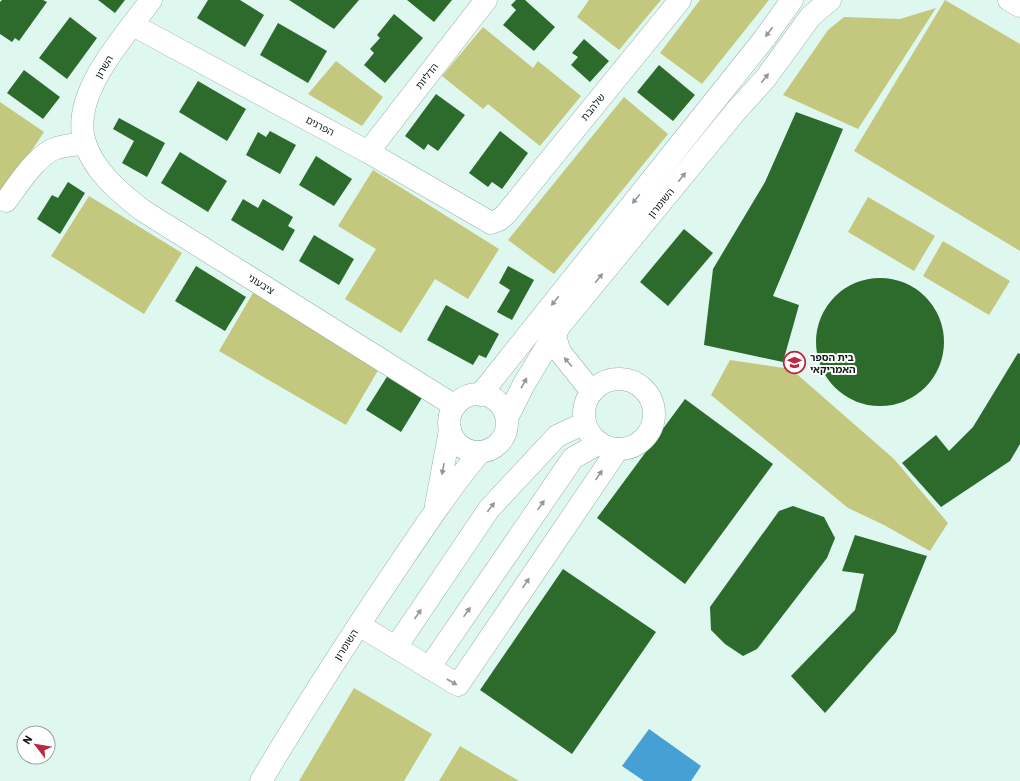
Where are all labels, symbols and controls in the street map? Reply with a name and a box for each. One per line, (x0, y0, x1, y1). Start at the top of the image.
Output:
one-way arrow (765, 26, 773, 37)
street label: השרון (92, 53, 116, 81)
street label: הדליות (413, 60, 441, 92)
one-way arrow (761, 72, 770, 83)
street label: שלהבת (578, 91, 608, 123)
street label: הפרגים (304, 113, 336, 139)
one-way arrow (677, 172, 686, 183)
street label: השומרון (645, 185, 677, 221)
one-way arrow (631, 194, 640, 205)
street label: ציבעוני (245, 271, 277, 297)
one-way arrow (595, 272, 604, 283)
one-way arrow (550, 295, 559, 306)
school or university icon: בית הספר האמריקאי (782, 350, 808, 376)
place label: בית הספר האמריקאי (810, 351, 856, 376)
one-way arrow (564, 356, 573, 367)
one-way arrow (521, 378, 528, 389)
one-way arrow (440, 463, 446, 475)
one-way arrow (595, 470, 603, 480)
one-way arrow (537, 500, 545, 511)
one-way arrow (487, 502, 495, 513)
one-way arrow (522, 578, 530, 588)
one-way arrow (463, 607, 471, 618)
one-way arrow (414, 609, 422, 620)
street label: השומרון (331, 627, 361, 663)
one-way arrow (446, 678, 458, 685)
north arrow (16, 725, 56, 765)
text: N (19, 733, 35, 747)

